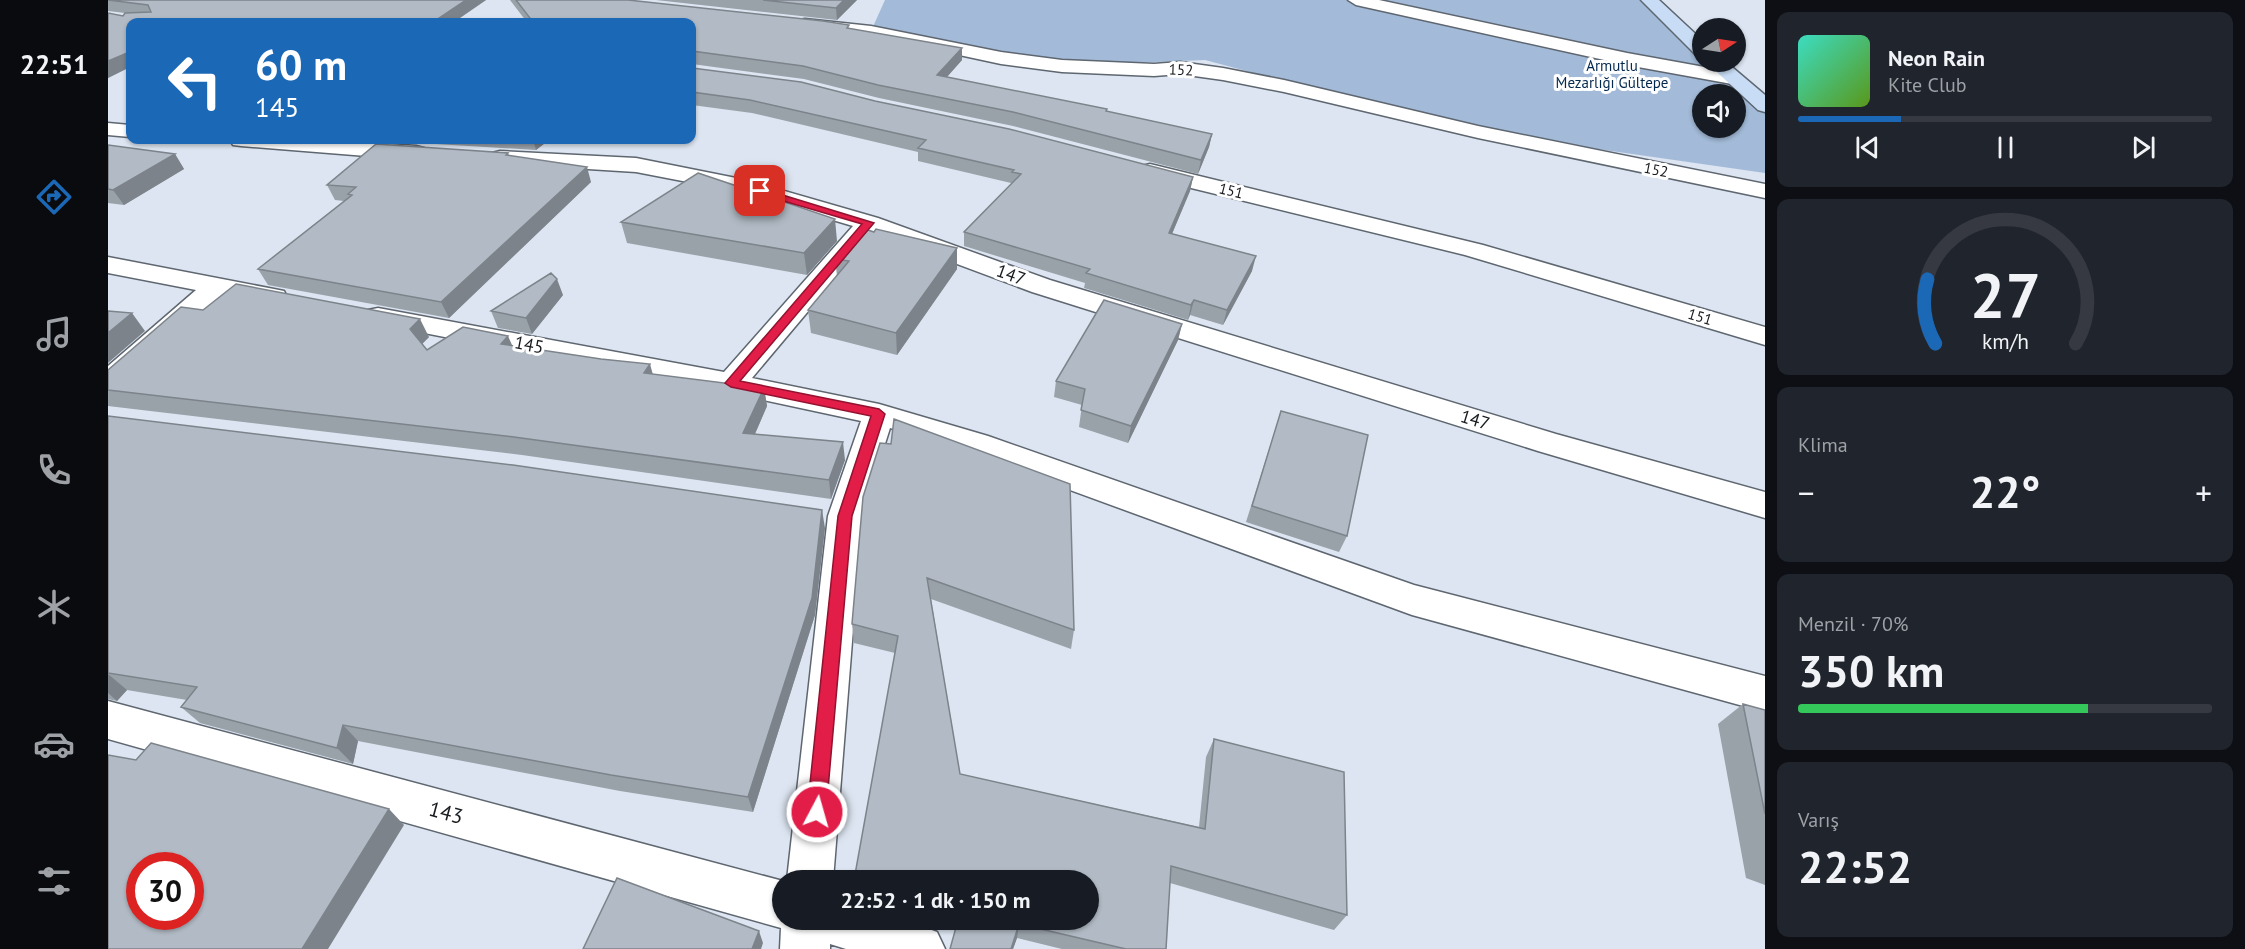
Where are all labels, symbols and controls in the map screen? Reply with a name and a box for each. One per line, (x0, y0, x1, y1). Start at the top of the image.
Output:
north arrow (1692, 18, 1746, 72)
map controls (1692, 18, 1746, 138)
text: 60 m (255, 37, 347, 92)
icon: left (156, 42, 234, 120)
text: Neon Rain (1888, 44, 1985, 72)
text: 22:51 (20, 47, 88, 81)
park label: Armutlu Mezarlığı Gültepe (1556, 56, 1668, 92)
street label: 152 (1168, 60, 1194, 79)
text: Kite Club (1888, 72, 1966, 98)
button: sound (1692, 84, 1746, 138)
text: 145 (255, 90, 299, 124)
icon: previous (1851, 131, 1884, 164)
icon: pause (1989, 131, 2022, 164)
icon: next (2127, 131, 2160, 164)
street label: 152 (1642, 158, 1670, 181)
pin (734, 165, 785, 216)
icon: arrive (743, 174, 776, 207)
icon: directions (33, 176, 75, 218)
street label: 151 (1217, 178, 1245, 203)
text: 27 (1970, 254, 2040, 335)
street label: 147 (993, 259, 1029, 290)
street label: 151 (1686, 304, 1715, 329)
icon: music (33, 313, 75, 355)
text: km/h (1981, 328, 2028, 356)
street label: 145 (512, 330, 546, 359)
street label: 147 (1458, 404, 1493, 435)
text: Klima (1798, 432, 1848, 458)
icon: phone (33, 449, 75, 491)
text: 22° (1970, 462, 2040, 520)
text: − (1798, 471, 1815, 514)
text: + (2195, 471, 2212, 514)
icon: climate (33, 586, 75, 628)
text: Menzil · 70% (1798, 611, 1908, 637)
text: 350 km (1798, 641, 1944, 699)
icon: car (33, 723, 75, 765)
position arrow (785, 780, 849, 844)
street label: 143 (426, 795, 466, 830)
text: Varış (1798, 807, 1839, 833)
text: 22:52 (1798, 837, 1912, 895)
speed limit sign: 30 (126, 852, 204, 930)
icon: filters (33, 860, 75, 902)
text: 22:52 · 1 dk · 150 m (841, 886, 1030, 914)

